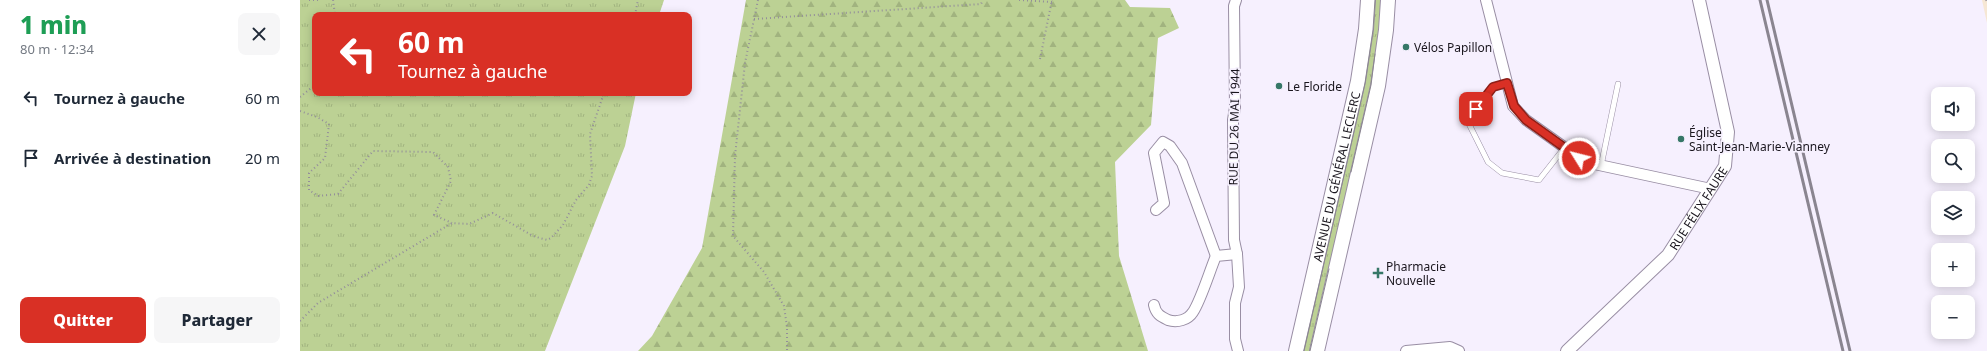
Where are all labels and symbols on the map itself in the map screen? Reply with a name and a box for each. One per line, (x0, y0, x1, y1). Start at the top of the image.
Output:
place label: Vélos Papillon (1414, 39, 1492, 56)
marker: Vélos Papillon (1401, 42, 1411, 52)
street label: RUE DU 26 MAI 1944 (1224, 68, 1244, 186)
place label: Le Floride (1287, 78, 1342, 95)
marker: Le Floride (1274, 81, 1284, 91)
street label: AVENUE DU GÉNÉRAL LECLERC (1308, 89, 1364, 263)
pin (1459, 92, 1493, 126)
place label: Église Saint-Jean-Marie-Vianney (1689, 124, 1831, 155)
marker: Église Saint-Jean-Marie-Vianney (1676, 134, 1686, 144)
position arrow (1558, 137, 1600, 179)
street label: RUE FÉLIX FAURE (1665, 163, 1731, 253)
place label: Pharmacie Nouvelle (1386, 258, 1446, 289)
marker: Pharmacie Nouvelle (1373, 268, 1383, 278)

